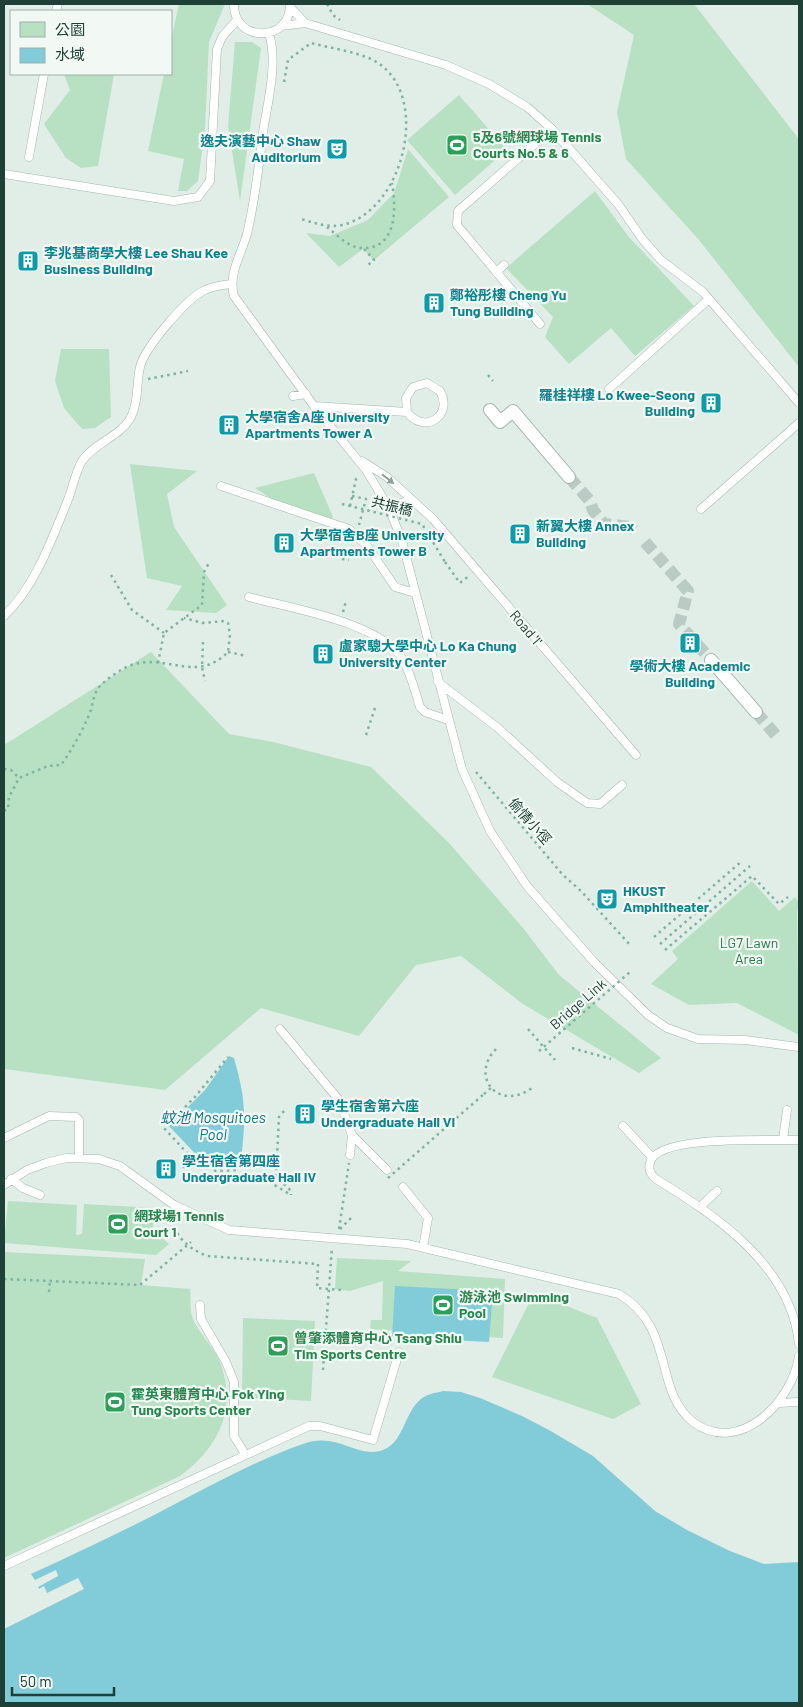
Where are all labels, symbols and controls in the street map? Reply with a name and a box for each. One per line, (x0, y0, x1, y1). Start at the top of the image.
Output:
legend (10, 10, 172, 75)
text: 公園 (55, 20, 85, 38)
text: 水域 (55, 45, 85, 63)
place label: 5及6號網球場 Tennis Courts No.5 & 6 (473, 128, 601, 161)
place label: 逸夫演藝中心 Shaw Auditorium (200, 132, 321, 165)
sports icon: 5及6號網球場 Tennis Courts No.5 & 6 (445, 133, 469, 157)
theatre icon: 逸夫演藝中心 Shaw Auditorium (325, 137, 349, 161)
place label: 李兆基商學大樓 Lee Shau Kee Business Building (44, 244, 229, 277)
building icon: 李兆基商學大樓 Lee Shau Kee Business Building (16, 249, 40, 273)
place label: 鄭裕彤樓 Cheng Yu Tung Building (450, 286, 567, 319)
building icon: 鄭裕彤樓 Cheng Yu Tung Building (422, 291, 446, 315)
place label: 羅桂祥樓 Lo Kwee-Seong Building (539, 386, 695, 419)
building icon: 羅桂祥樓 Lo Kwee-Seong Building (699, 391, 723, 415)
place label: 大學宿舍A座 University Apartments Tower A (245, 408, 390, 441)
building icon: 大學宿舍A座 University Apartments Tower A (217, 413, 241, 437)
one-way arrow (381, 473, 394, 484)
street label: 共振橋 (370, 492, 415, 519)
place label: 新翼大樓 Annex Building (536, 517, 635, 550)
building icon: 新翼大樓 Annex Building (508, 522, 532, 546)
place label: 大學宿舍B座 University Apartments Tower B (300, 526, 444, 559)
building icon: 大學宿舍B座 University Apartments Tower B (272, 531, 296, 555)
street label: Road 'I' (507, 606, 546, 649)
building icon: 學術大樓 Academic Building (678, 631, 702, 655)
place label: 盧家驄大學中心 Lo Ka Chung University Center (339, 637, 517, 670)
building icon: 盧家驄大學中心 Lo Ka Chung University Center (311, 642, 335, 666)
place label: 學術大樓 Academic Building (629, 657, 751, 690)
street label: 偷情小徑 (506, 794, 555, 847)
place label: HKUST Amphitheater (623, 882, 710, 915)
theatre icon: HKUST Amphitheater (595, 887, 619, 911)
park label: LG7 Lawn Area (720, 934, 778, 967)
street label: Bridge Link (546, 975, 609, 1033)
place label: 學生宿舍第六座 Undergraduate Hall VI (321, 1097, 455, 1130)
building icon: 學生宿舍第六座 Undergraduate Hall VI (293, 1102, 317, 1126)
water label: 蚊池 Mosquitoes Pool (160, 1108, 266, 1143)
place label: 學生宿舍第四座 Undergraduate Hall IV (182, 1152, 316, 1185)
building icon: 學生宿舍第四座 Undergraduate Hall IV (154, 1157, 178, 1181)
place label: 網球場1 Tennis Court 1 (134, 1207, 224, 1240)
sports icon: 網球場1 Tennis Court 1 (106, 1212, 130, 1236)
place label: 游泳池 Swimming Pool (459, 1288, 569, 1321)
sports icon: 游泳池 Swimming Pool (431, 1293, 455, 1317)
place label: 曾肇添體育中心 Tsang Shiu Tim Sports Centre (294, 1329, 462, 1362)
sports icon: 曾肇添體育中心 Tsang Shiu Tim Sports Centre (266, 1334, 290, 1358)
place label: 霍英東體育中心 Fok Ying Tung Sports Center (131, 1385, 285, 1418)
sports icon: 霍英東體育中心 Fok Ying Tung Sports Center (103, 1390, 127, 1414)
scale bar (12, 1664, 115, 1696)
text: 50 m (20, 1672, 52, 1690)

